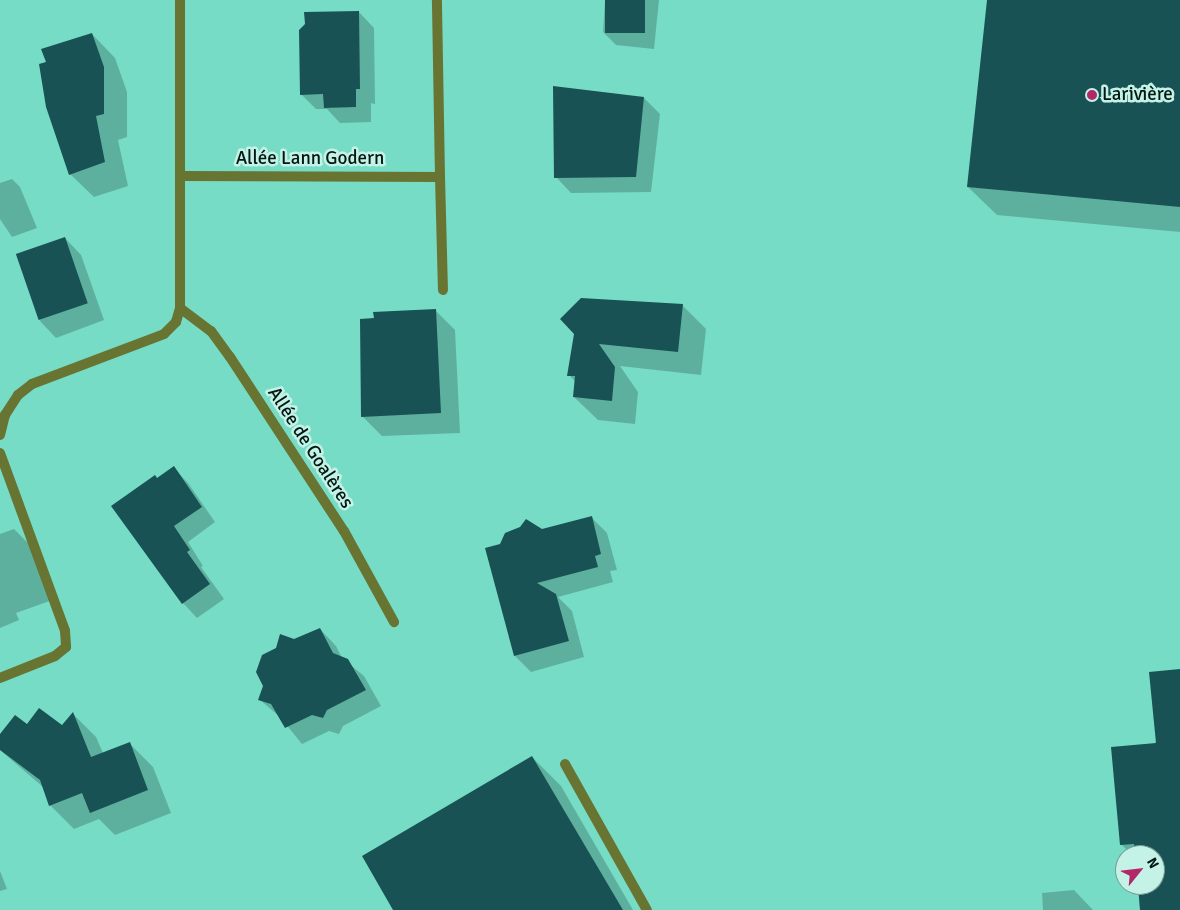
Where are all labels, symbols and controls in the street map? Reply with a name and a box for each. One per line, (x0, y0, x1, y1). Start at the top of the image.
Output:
place label: Larivière (1102, 84, 1173, 106)
marker: Larivière (1086, 89, 1098, 101)
street label: Allée Lann Godern (236, 148, 384, 170)
street label: Allée de Goalères (262, 383, 358, 513)
north arrow (1115, 845, 1165, 895)
text: N (1143, 855, 1162, 871)

